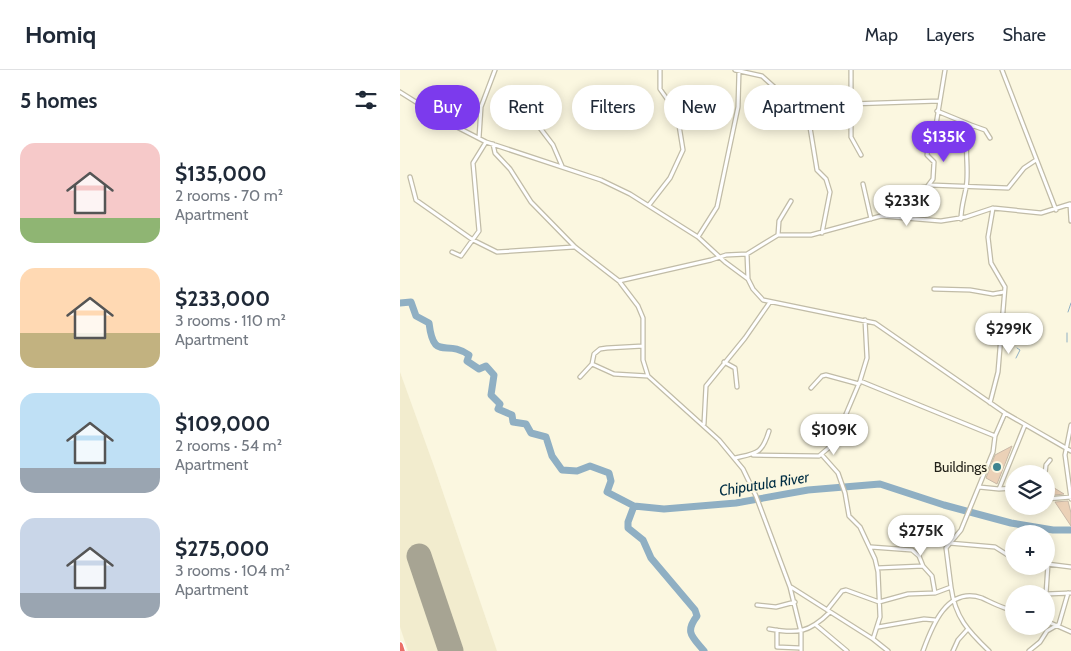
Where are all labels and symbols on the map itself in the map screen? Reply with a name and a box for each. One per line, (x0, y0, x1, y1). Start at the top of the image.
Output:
pin: $135K (909, 121, 979, 163)
pin: $233K (872, 184, 942, 227)
pin: $299K (974, 312, 1044, 355)
pin: $109K (799, 414, 869, 456)
place label: Buildings (934, 458, 987, 476)
marker: Buildings (991, 461, 1003, 473)
water label: Chiputula River (718, 468, 812, 500)
pin: $275K (886, 514, 956, 557)

